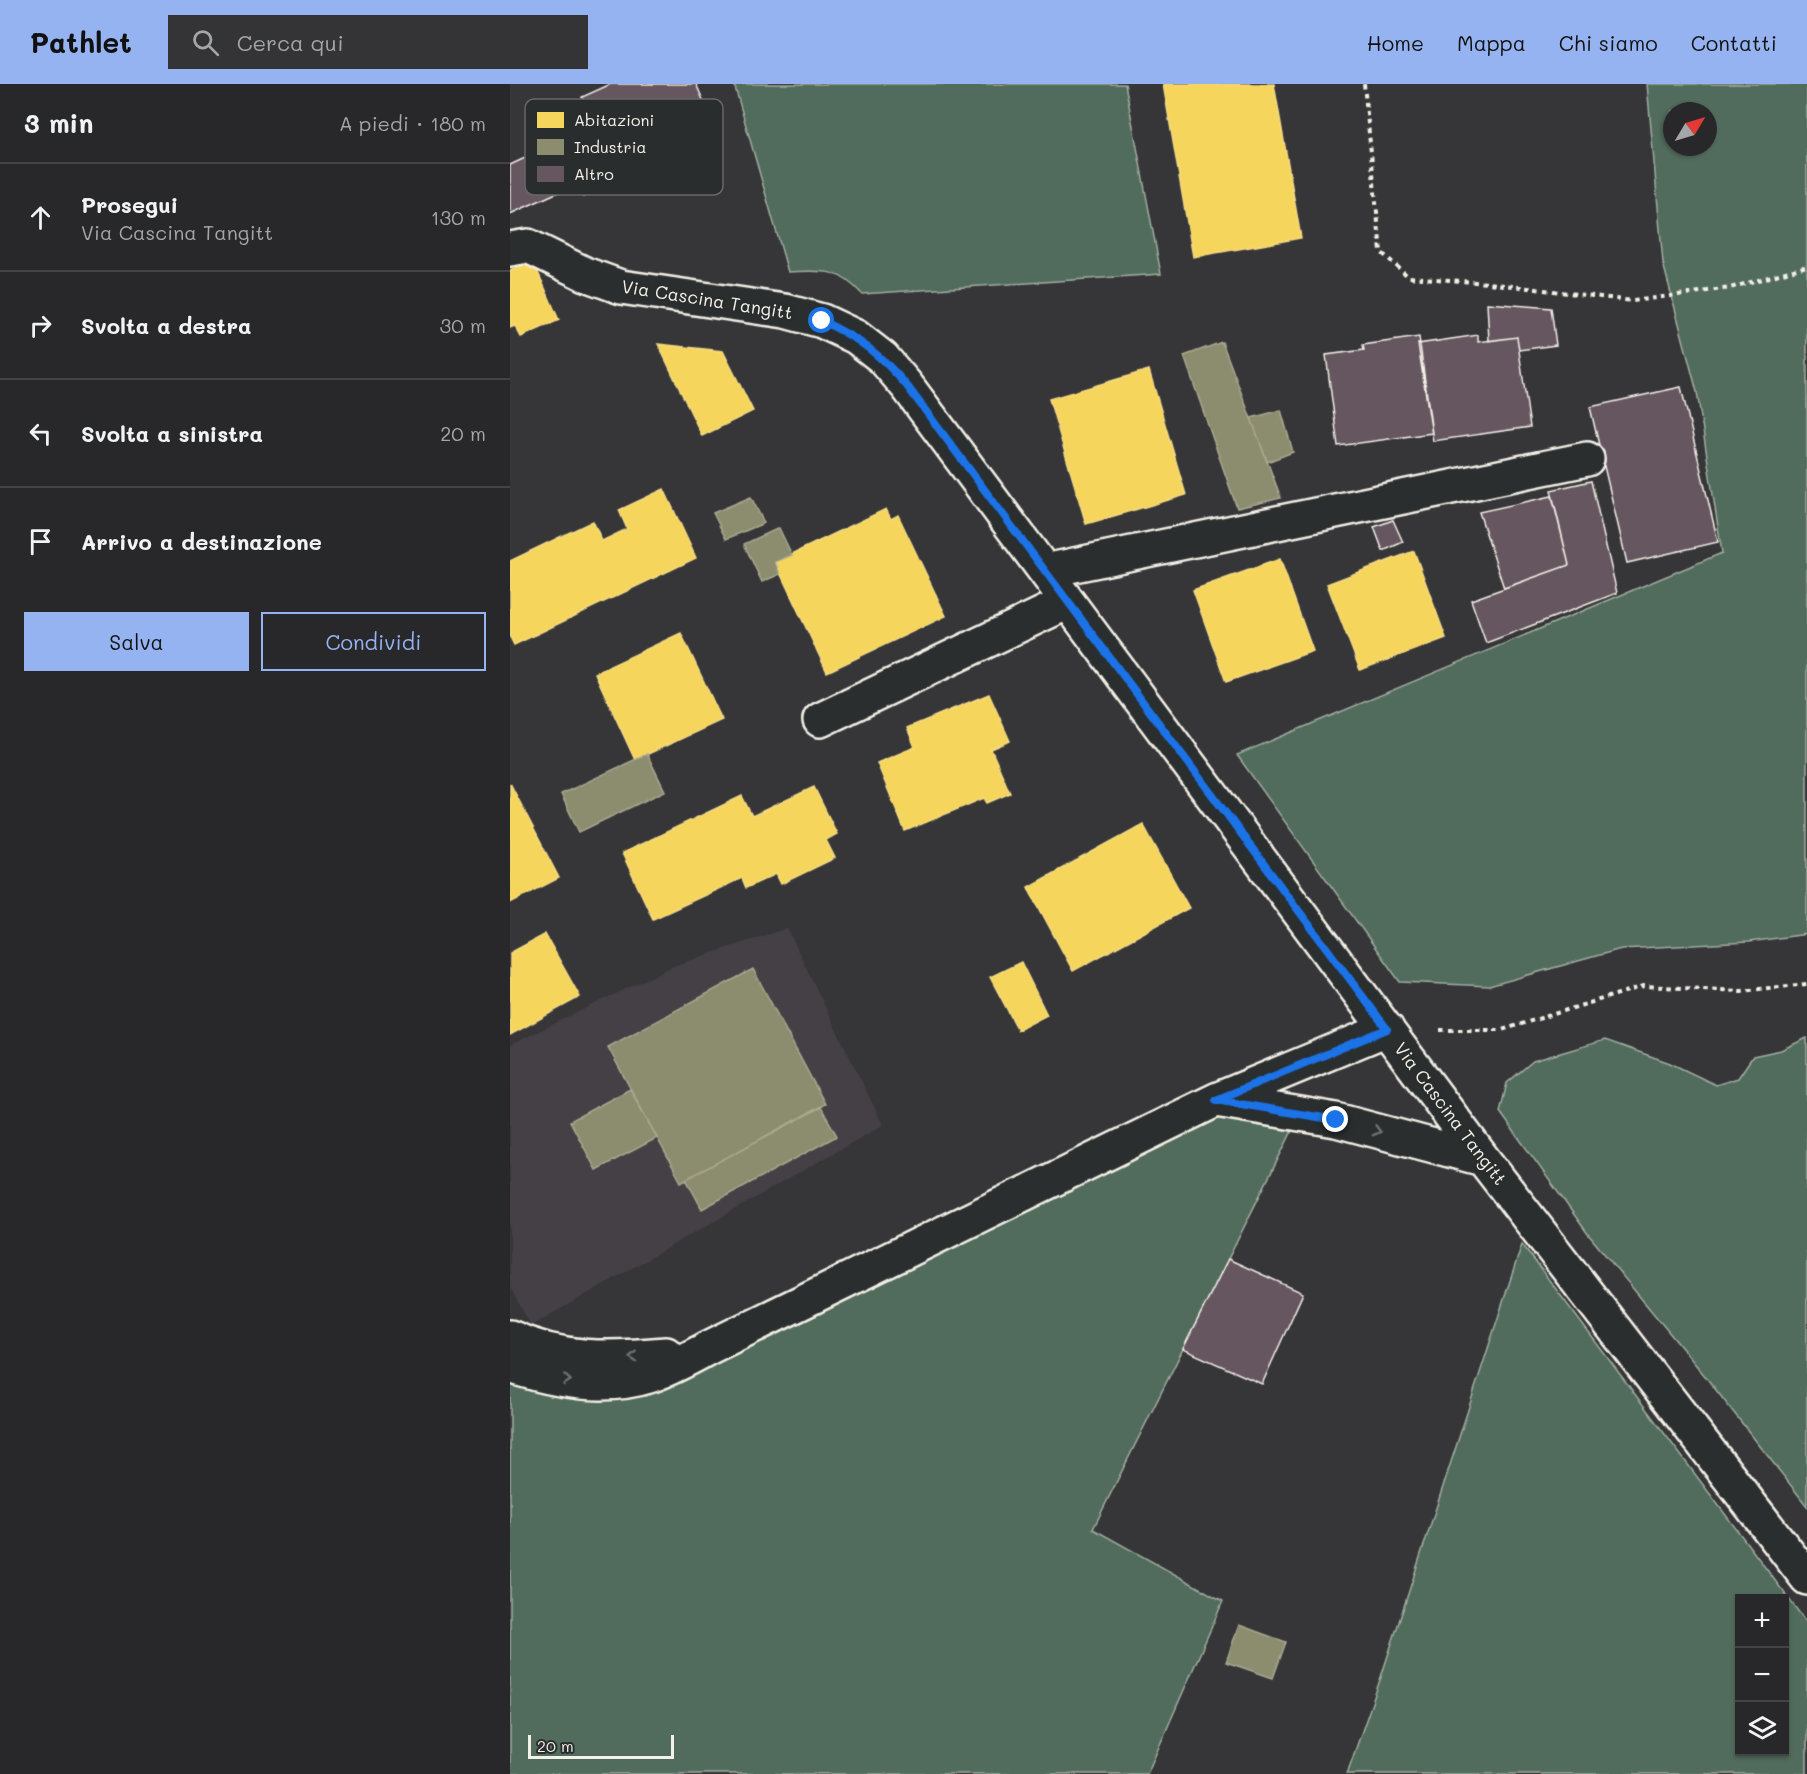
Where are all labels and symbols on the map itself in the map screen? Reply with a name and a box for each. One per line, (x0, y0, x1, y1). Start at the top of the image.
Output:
legend (525, 99, 723, 195)
north arrow (1663, 102, 1717, 156)
text: Abitazioni (574, 109, 654, 130)
text: Industria (574, 136, 647, 157)
text: Altro (574, 163, 614, 184)
street label: Via Cascina Tangitt (620, 274, 794, 324)
route start (808, 307, 834, 333)
street label: Via Cascina Tangitt (1389, 1037, 1512, 1190)
route end (1322, 1106, 1348, 1132)
one-way arrow (1371, 1124, 1382, 1136)
one-way arrow (628, 1350, 637, 1363)
one-way arrow (562, 1373, 571, 1386)
scale bar (528, 1732, 674, 1760)

